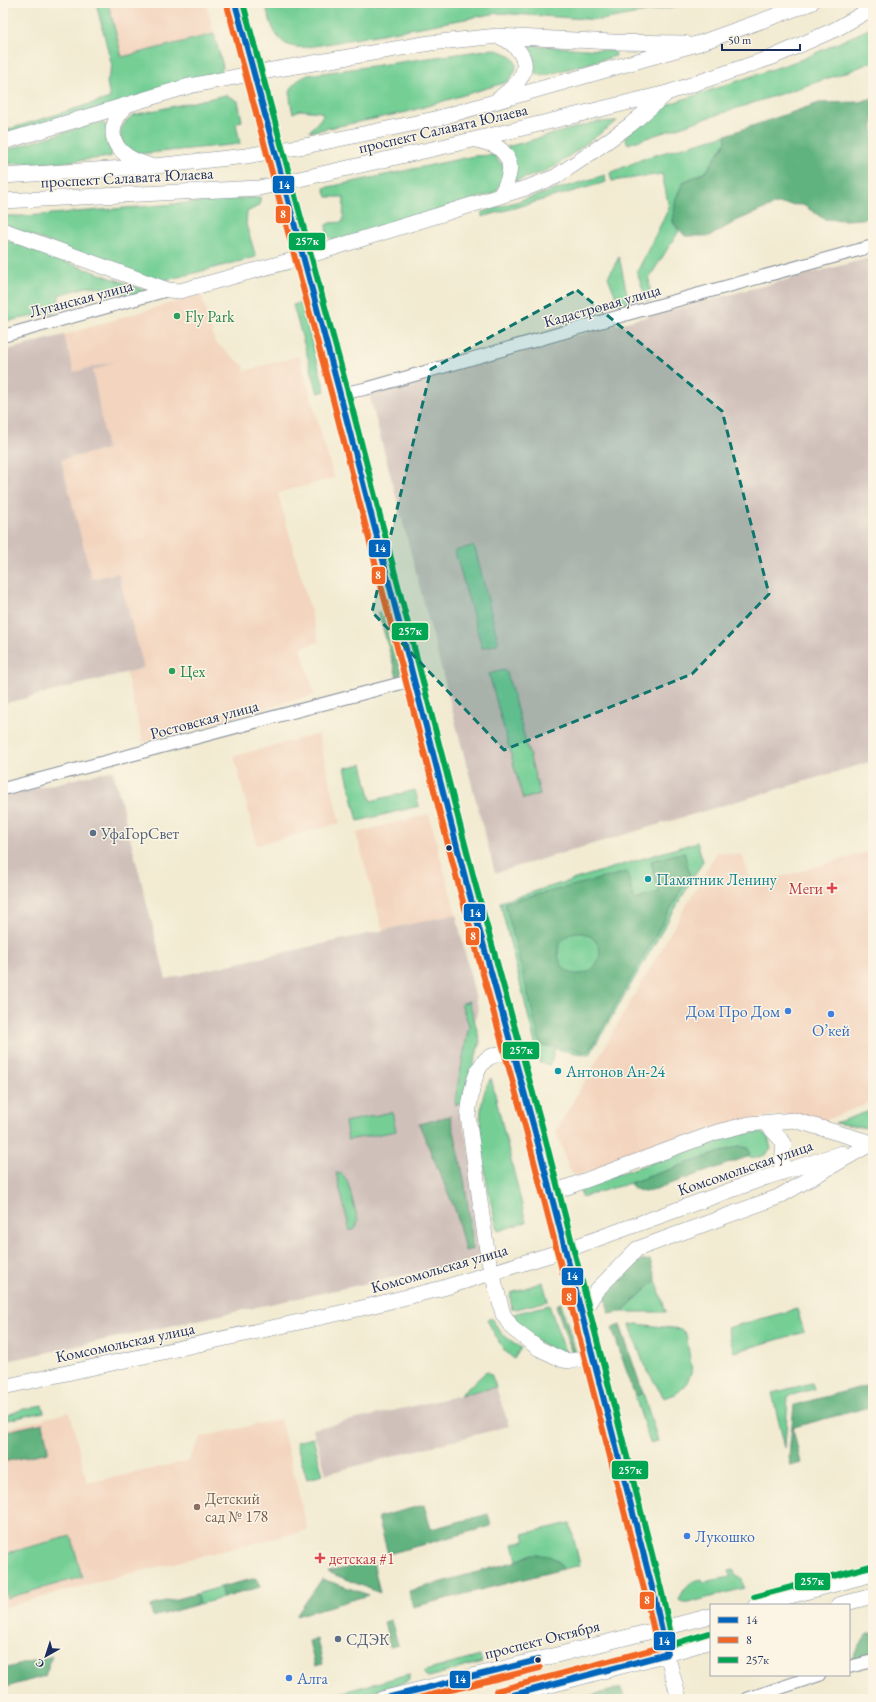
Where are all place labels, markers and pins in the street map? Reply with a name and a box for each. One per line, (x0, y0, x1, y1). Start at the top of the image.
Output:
place label: Fly Park (185, 306, 235, 327)
marker: Fly Park (172, 311, 182, 321)
place label: Цех (180, 661, 205, 682)
marker: Цех (167, 666, 177, 676)
place label: УфаГорСвет (100, 823, 179, 844)
marker: УфаГорСвет (88, 828, 98, 838)
unlabelled marker (444, 843, 454, 853)
place label: Памятник Ленину (656, 869, 778, 890)
marker: Памятник Ленину (643, 874, 653, 884)
place label: Меги (789, 878, 824, 899)
marker: Меги (826, 882, 838, 894)
place label: Дом Про Дом (686, 1001, 780, 1022)
marker: Дом Про Дом (783, 1006, 793, 1016)
marker: О’кей (826, 1009, 836, 1019)
place label: О’кей (812, 1020, 851, 1041)
place label: Антонов Ан-24 (565, 1061, 666, 1082)
marker: Антонов Ан-24 (553, 1066, 563, 1076)
place label: Детский сад № 178 (205, 1488, 269, 1527)
marker: Детский сад № 178 (192, 1502, 202, 1512)
place label: Лукошко (695, 1526, 755, 1547)
marker: Лукошко (682, 1531, 692, 1541)
place label: детская #1 (329, 1548, 395, 1569)
marker: детская #1 (314, 1552, 326, 1564)
place label: СДЭК (346, 1629, 390, 1650)
marker: СДЭК (333, 1634, 343, 1644)
unlabelled marker (533, 1655, 543, 1665)
place label: Алга (296, 1668, 328, 1689)
marker: Алга (284, 1673, 294, 1683)

